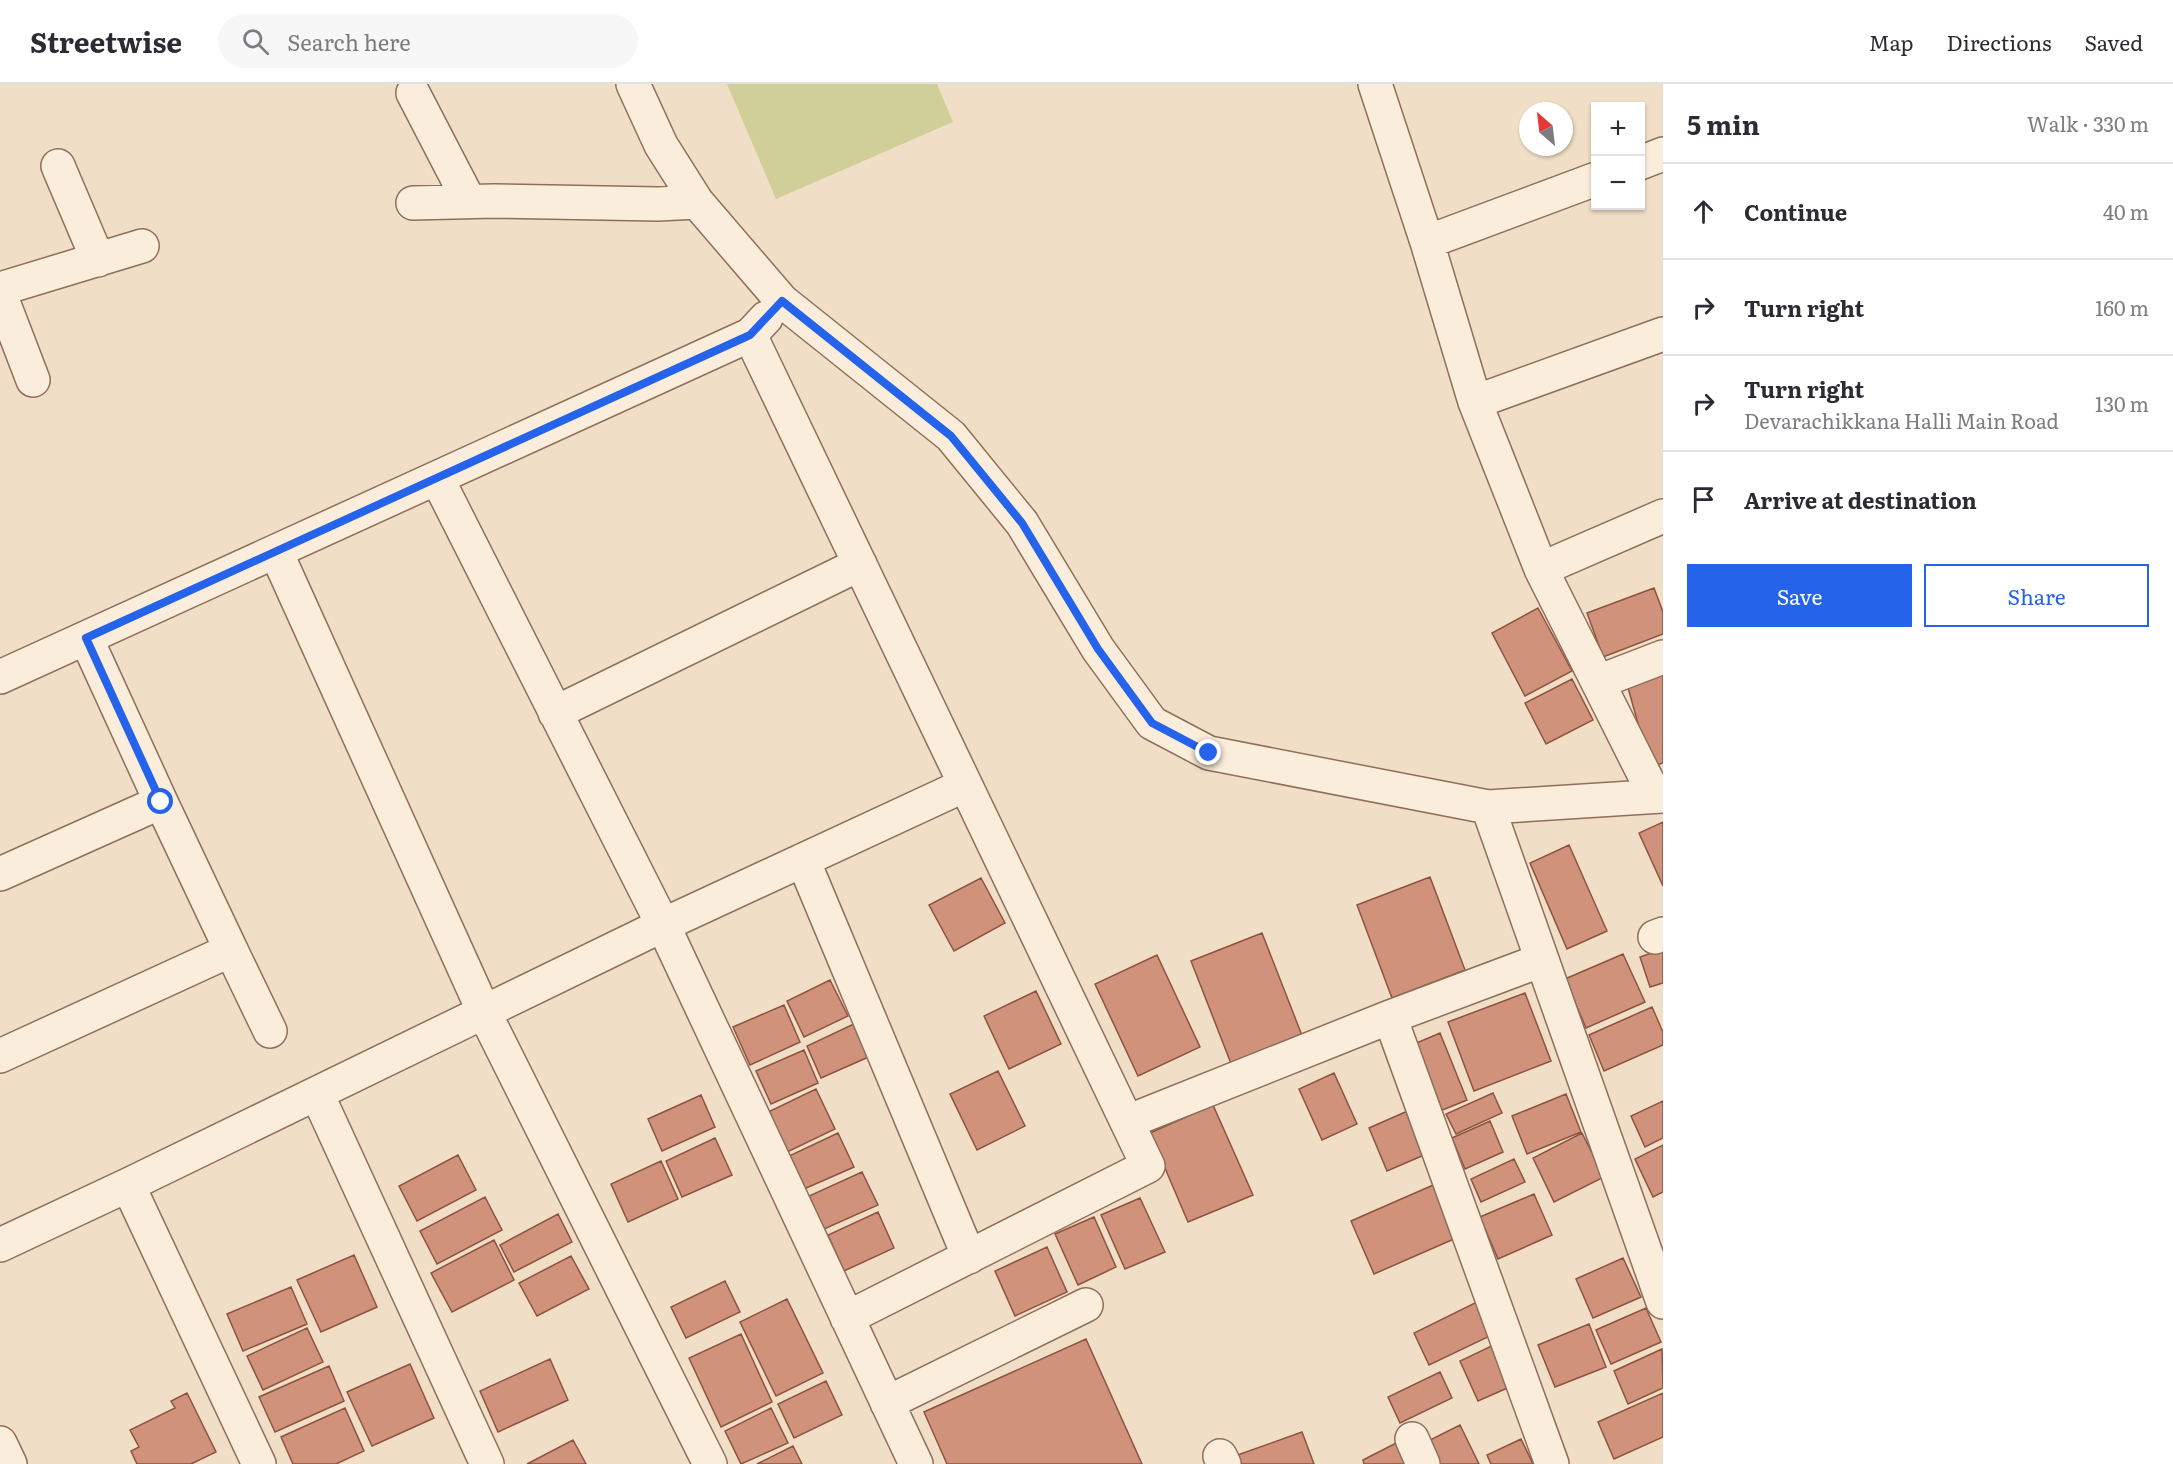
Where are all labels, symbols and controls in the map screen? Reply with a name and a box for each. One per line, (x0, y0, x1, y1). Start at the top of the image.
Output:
search box (218, 14, 638, 68)
text: Streetwise (30, 20, 182, 62)
icon: search (239, 25, 272, 58)
text: Search here (287, 25, 411, 58)
text: Map (1869, 26, 1914, 57)
text: Directions (1947, 26, 2052, 57)
text: Saved (2085, 26, 2143, 57)
north arrow (1519, 102, 1573, 156)
map controls (1591, 102, 1645, 210)
button: + (1591, 102, 1645, 156)
text: 5 min (1687, 104, 1760, 143)
text: Walk · 330 m (2027, 108, 2149, 138)
button: − (1591, 156, 1645, 210)
icon: ahead (1687, 195, 1720, 228)
text: Continue (1744, 195, 1847, 228)
text: 40 m (2103, 196, 2149, 226)
icon: right (1687, 291, 1720, 324)
text: Turn right (1744, 291, 1864, 324)
text: 160 m (2095, 292, 2149, 322)
text: Turn right (1744, 372, 1864, 405)
icon: right (1687, 387, 1720, 420)
text: 130 m (2095, 388, 2149, 418)
text: Devarachikkana Halli Main Road (1744, 405, 2059, 435)
icon: arrive (1687, 483, 1720, 516)
text: Arrive at destination (1744, 483, 1977, 516)
button: Save (1687, 564, 1912, 627)
button: Share (1924, 564, 2149, 627)
route end (1195, 739, 1221, 765)
route start (147, 788, 173, 814)

